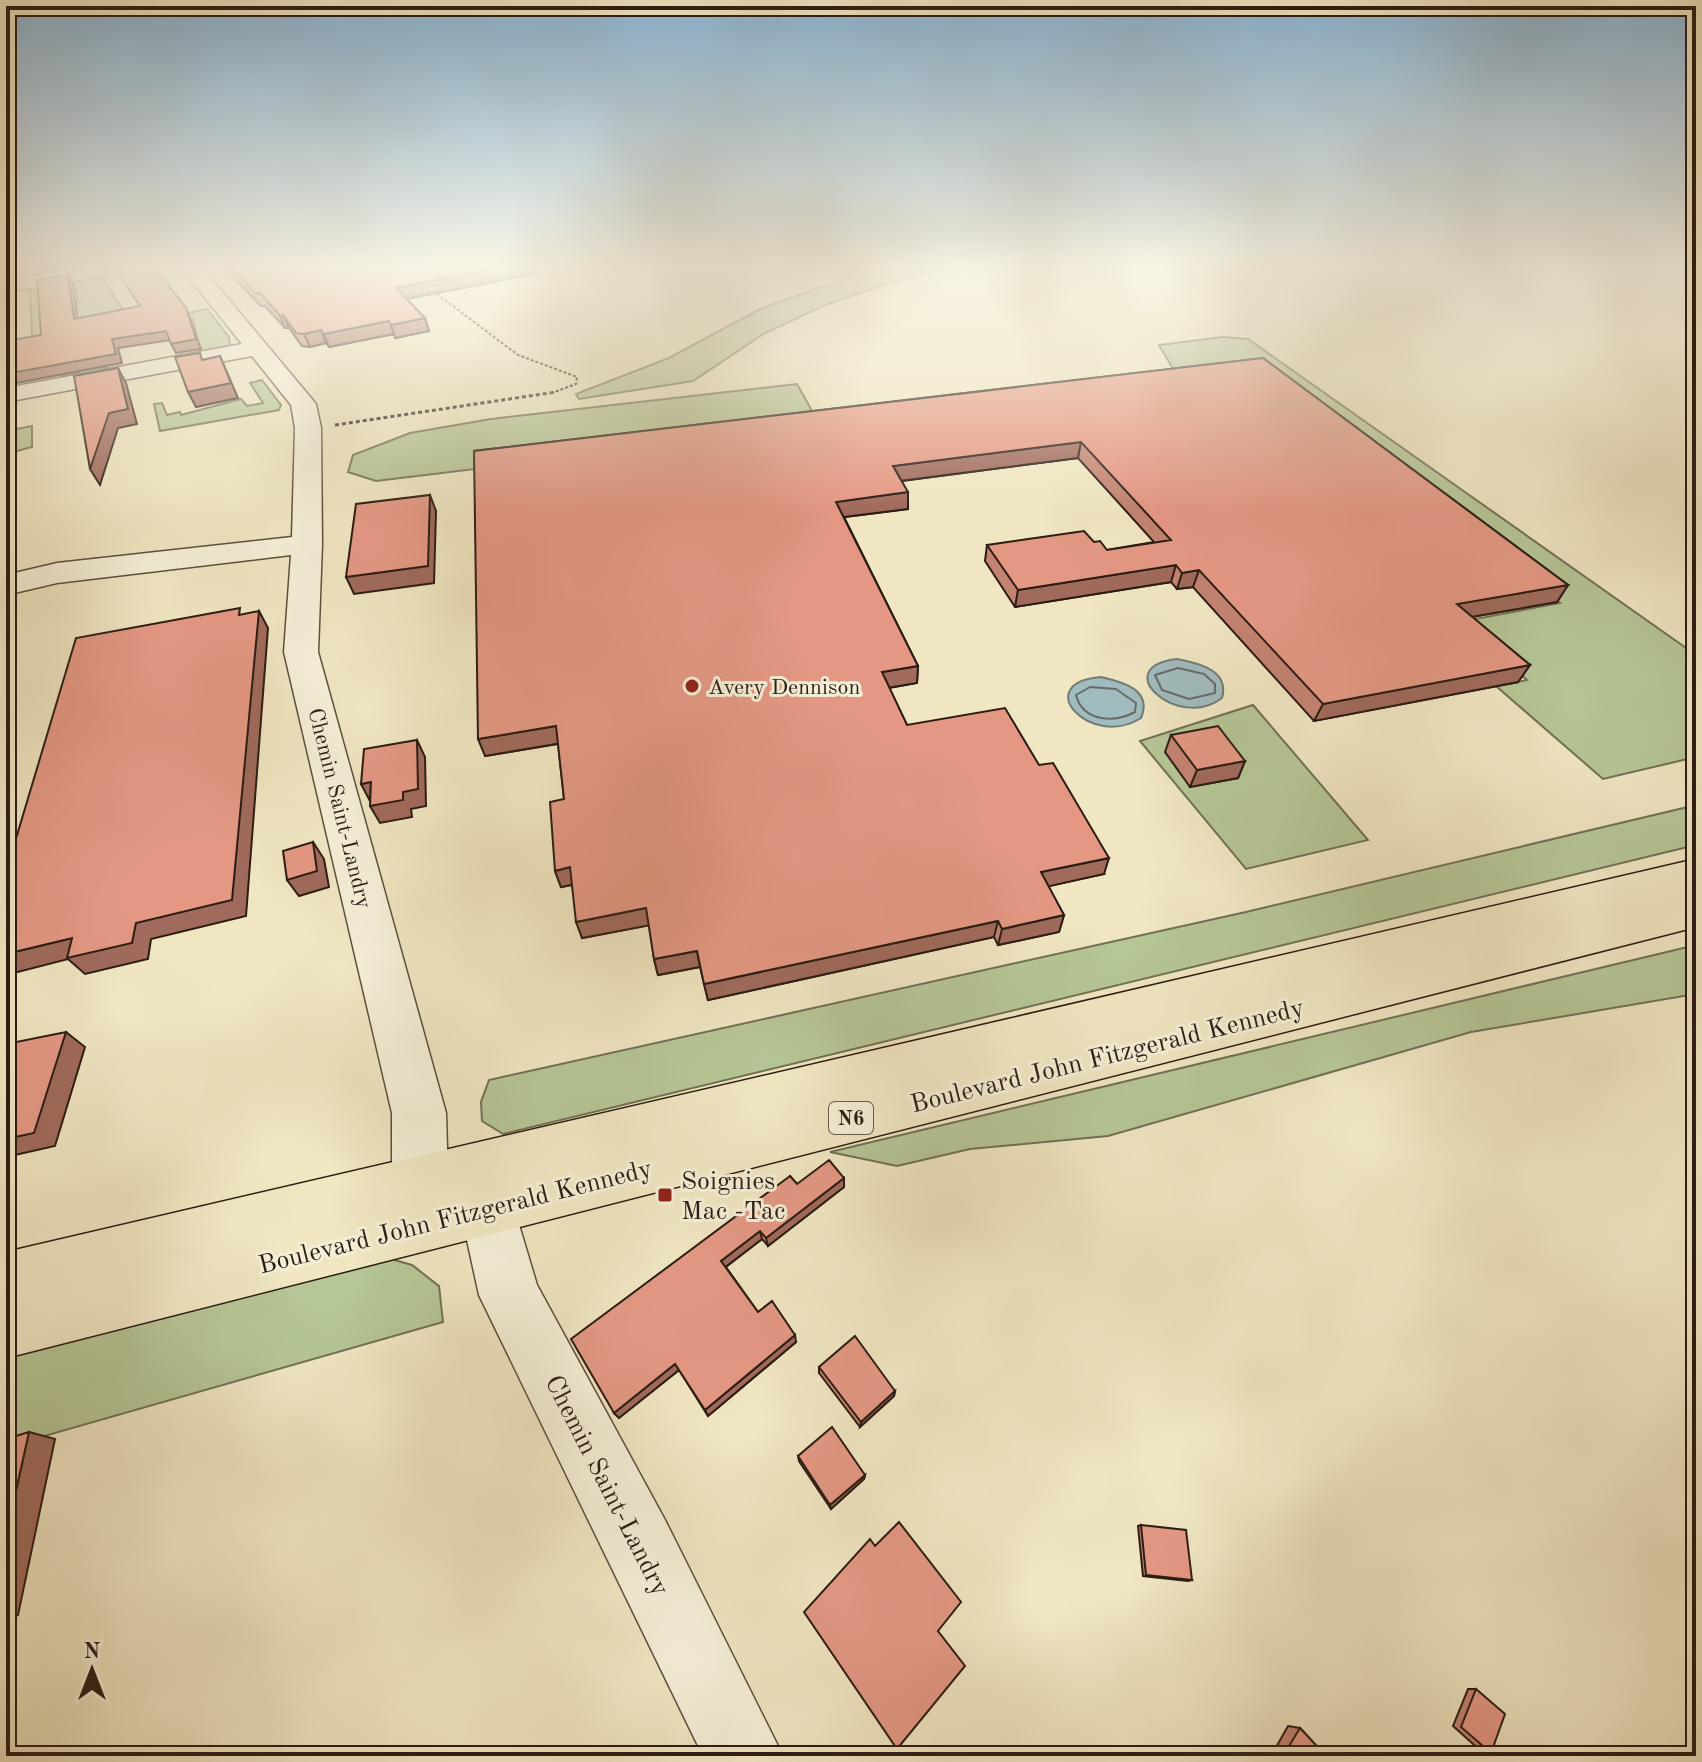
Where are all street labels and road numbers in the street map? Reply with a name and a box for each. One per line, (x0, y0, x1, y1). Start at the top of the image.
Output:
street label: Chemin Saint-Landry (303, 706, 375, 911)
street label: Boulevard John Fitzgerald Kennedy (908, 995, 1307, 1119)
road number: N6 (829, 1102, 873, 1134)
street label: Boulevard John Fitzgerald Kennedy (256, 1156, 655, 1280)
street label: Chemin Saint-Landry (539, 1371, 673, 1601)

